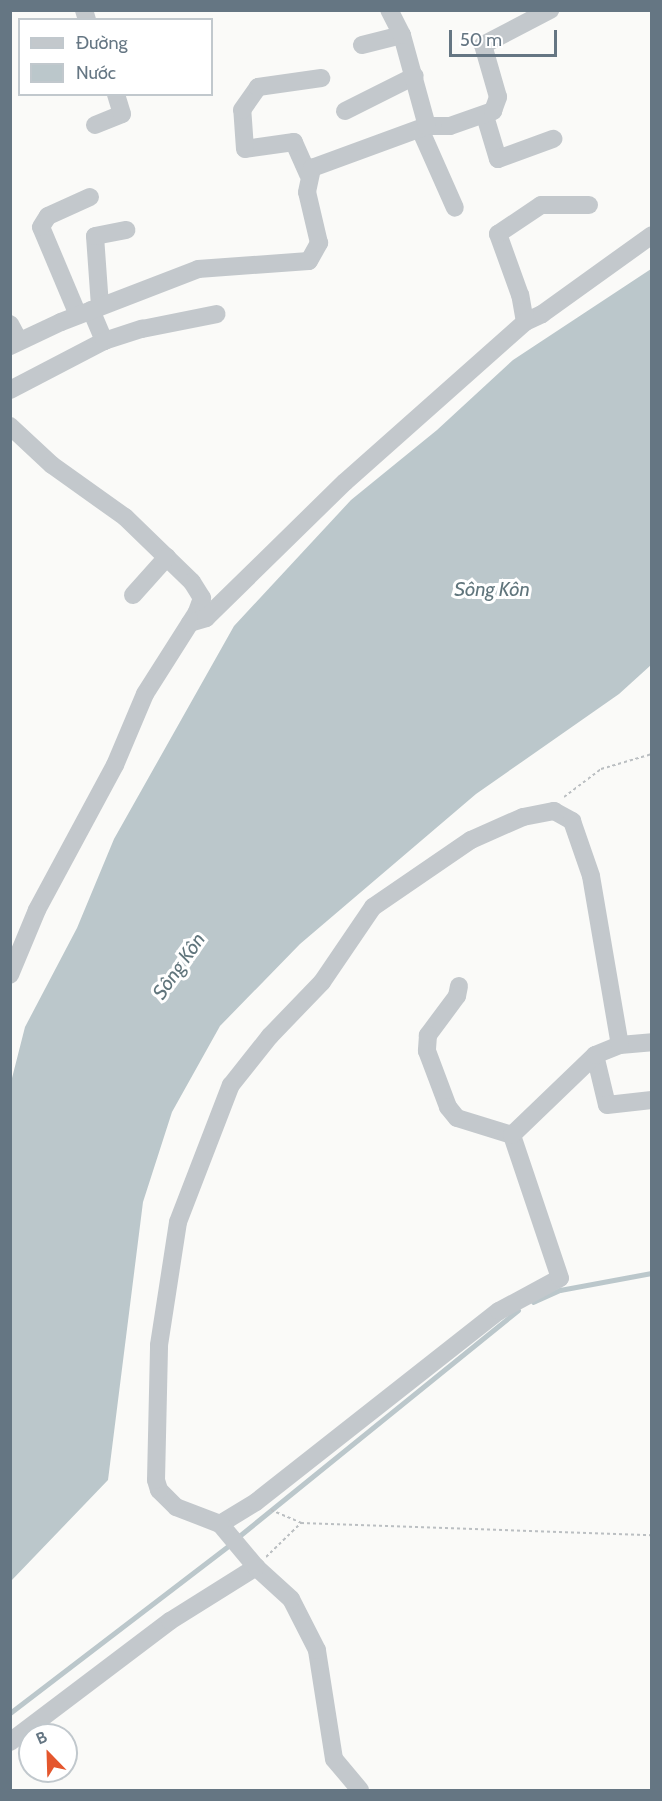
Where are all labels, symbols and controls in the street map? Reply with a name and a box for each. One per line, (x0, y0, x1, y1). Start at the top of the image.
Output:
legend (18, 18, 213, 96)
scale bar (452, 18, 560, 56)
text: 50 m (460, 29, 502, 51)
text: Đường (76, 32, 127, 54)
text: Nước (76, 62, 116, 84)
water label: Sông Kôn (454, 577, 530, 601)
water label: Sông Kôn (148, 928, 210, 1004)
north arrow (18, 1723, 78, 1783)
text: B (33, 1727, 50, 1749)

